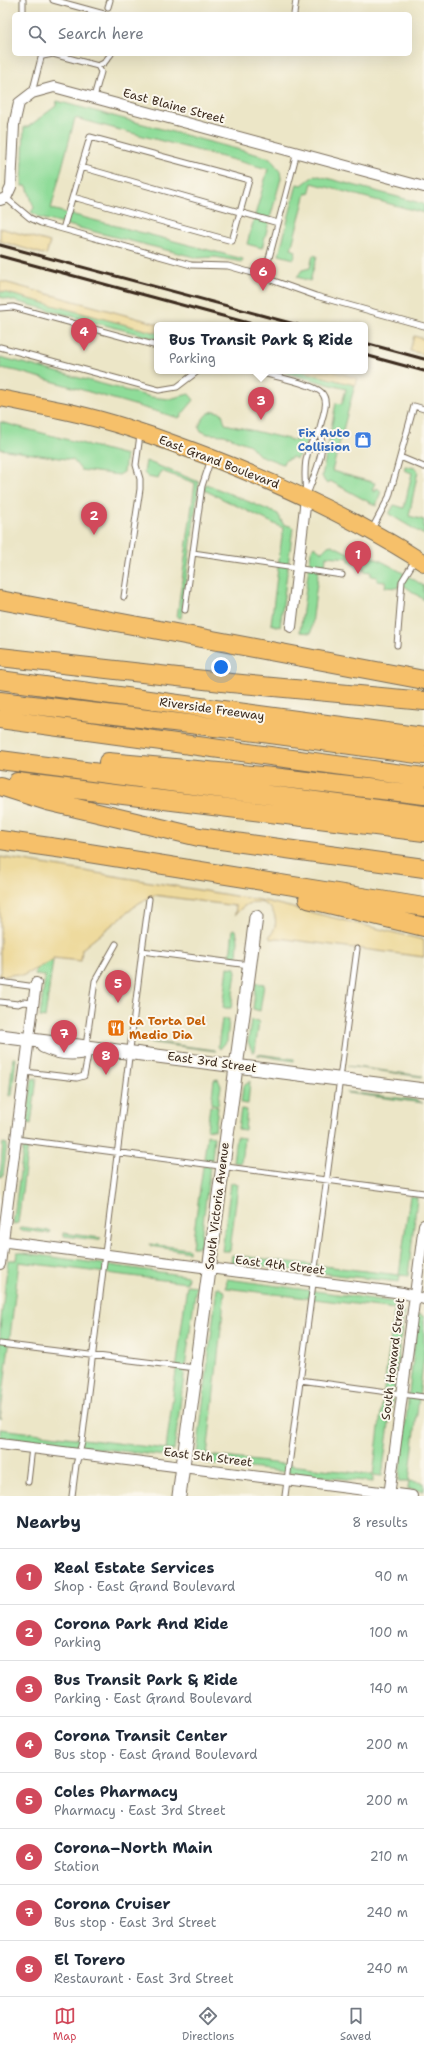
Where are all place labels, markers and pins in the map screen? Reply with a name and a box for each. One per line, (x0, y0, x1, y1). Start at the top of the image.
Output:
pin: 6 (250, 258, 276, 291)
pin: 4 (71, 318, 97, 351)
pin: 3 (248, 387, 274, 420)
place label: Fix Auto Collision (298, 425, 350, 455)
shop icon: Fix Auto Collision (353, 430, 373, 450)
pin: 2 (81, 502, 107, 535)
pin: 1 (345, 541, 371, 574)
pin: 5 (105, 970, 131, 1003)
place label: La Torta Del Medio Dia (129, 1013, 206, 1043)
restaurant icon: La Torta Del Medio Dia (106, 1018, 126, 1038)
pin: 7 (51, 1020, 77, 1053)
pin: 8 (93, 1042, 119, 1075)

